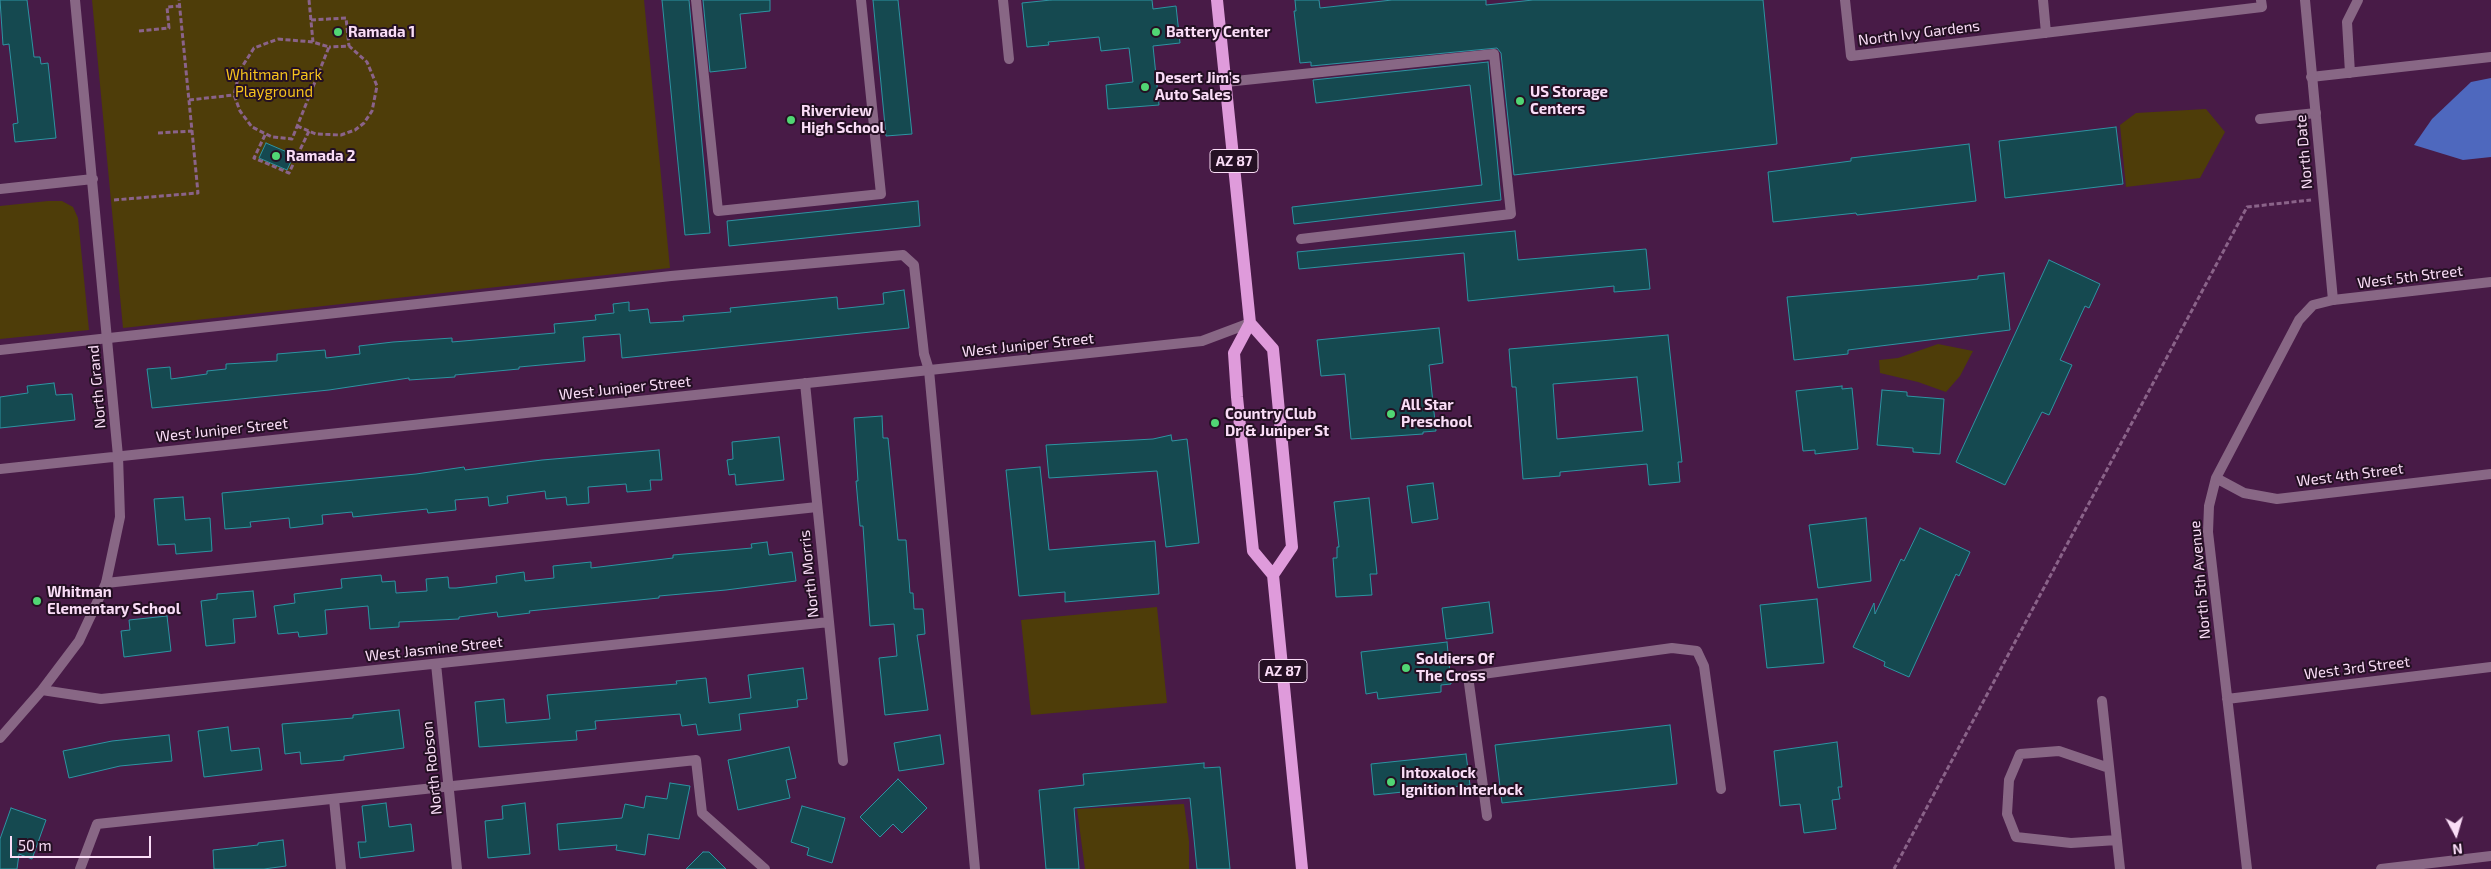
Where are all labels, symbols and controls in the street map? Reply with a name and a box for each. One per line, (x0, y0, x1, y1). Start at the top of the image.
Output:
street label: North Ivy Gardens (1857, 17, 1981, 49)
place label: Ramada 1 (348, 23, 415, 41)
place label: Battery Center (1166, 23, 1270, 41)
marker: Ramada 1 (332, 26, 344, 38)
marker: Battery Center (1150, 26, 1162, 38)
park label: Whitman Park Playground (226, 66, 322, 101)
place label: Desert Jim's Auto Sales (1155, 69, 1240, 104)
marker: Desert Jim's Auto Sales (1139, 81, 1151, 93)
place label: US Storage Centers (1530, 83, 1608, 118)
marker: US Storage Centers (1514, 95, 1526, 107)
place label: Riverview High School (801, 102, 885, 137)
marker: Riverview High School (785, 114, 797, 126)
street label: North Date (2292, 114, 2316, 190)
place label: Ramada 2 (286, 147, 355, 165)
marker: Ramada 2 (270, 150, 282, 162)
road number: AZ 87 (1210, 150, 1258, 172)
street label: West 5th Street (2356, 262, 2464, 292)
street label: West Juniper Street (961, 329, 1095, 361)
street label: North Grand (84, 344, 110, 430)
street label: West Juniper Street (558, 372, 692, 404)
place label: All Star Preschool (1401, 396, 1472, 431)
place label: Country Club Dr & Juniper St (1225, 405, 1329, 440)
marker: All Star Preschool (1385, 408, 1397, 420)
street label: West Juniper Street (155, 414, 289, 446)
marker: Country Club Dr & Juniper St (1209, 417, 1221, 429)
street label: West 4th Street (2296, 460, 2404, 490)
street label: North 5th Avenue (2186, 520, 2214, 640)
street label: North Morris (795, 529, 823, 619)
place label: Whitman Elementary School (47, 583, 181, 618)
marker: Whitman Elementary School (31, 595, 43, 607)
street label: West Jasmine Street (364, 633, 504, 665)
place label: Soldiers Of The Cross (1416, 650, 1494, 685)
street label: West 3rd Street (2303, 653, 2411, 683)
road number: AZ 87 (1259, 659, 1307, 682)
marker: Soldiers Of The Cross (1400, 662, 1412, 674)
street label: North Robson (418, 720, 446, 816)
place label: Intoxalock Ignition Interlock (1401, 764, 1523, 799)
marker: Intoxalock Ignition Interlock (1385, 776, 1397, 788)
north arrow (2431, 809, 2481, 859)
scale bar (12, 826, 154, 858)
text: 50 m (18, 836, 52, 854)
text: N (2452, 840, 2464, 858)

